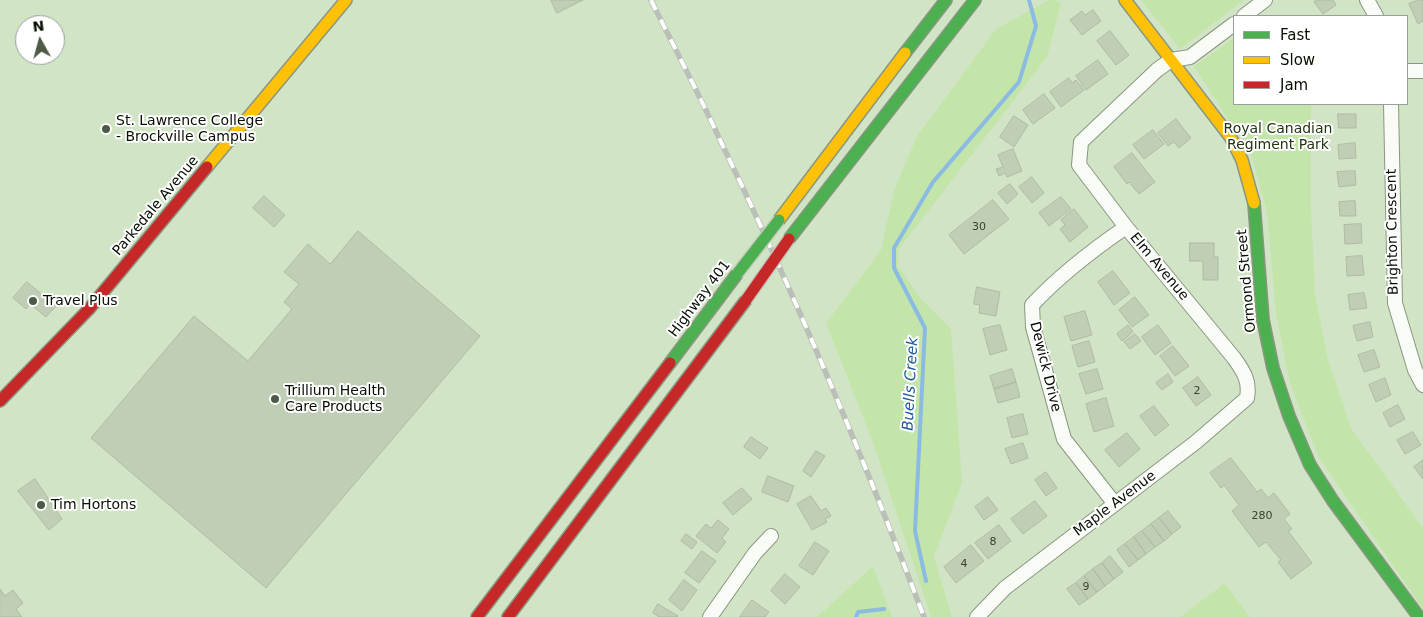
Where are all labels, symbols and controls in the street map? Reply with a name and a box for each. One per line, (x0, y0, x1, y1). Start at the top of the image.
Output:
north arrow (15, 15, 65, 65)
legend (1233, 15, 1408, 105)
text: N (32, 17, 45, 35)
text: Fast (1280, 26, 1310, 44)
text: Slow (1280, 51, 1315, 69)
text: Jam (1280, 76, 1308, 94)
place label: St. Lawrence College - Brockville Campus (116, 113, 263, 146)
park label: Royal Canadian Regiment Park (1224, 121, 1332, 154)
marker: St. Lawrence College - Brockville Campus (100, 123, 112, 135)
street label: Parkedale Avenue (109, 153, 203, 259)
street label: Brighton Crescent (1384, 169, 1402, 295)
house number: 30 (972, 220, 986, 234)
street label: Ormond Street (1234, 229, 1260, 333)
street label: Elm Avenue (1126, 230, 1192, 304)
street label: Highway 401 (666, 257, 734, 341)
place label: Travel Plus (43, 293, 118, 309)
marker: Travel Plus (27, 295, 39, 307)
street label: Dewick Drive (1026, 320, 1064, 414)
water label: Buells Creek (900, 337, 922, 431)
place label: Trillium Health Care Products (285, 383, 386, 416)
house number: 2 (1194, 384, 1200, 398)
marker: Trillium Health Care Products (269, 393, 281, 405)
street label: Maple Avenue (1071, 468, 1159, 540)
place label: Tim Hortons (51, 497, 136, 513)
marker: Tim Hortons (35, 499, 47, 511)
house number: 280 (1252, 509, 1272, 523)
house number: 8 (990, 535, 996, 549)
house number: 4 (961, 557, 967, 571)
house number: 9 (1083, 580, 1089, 594)

